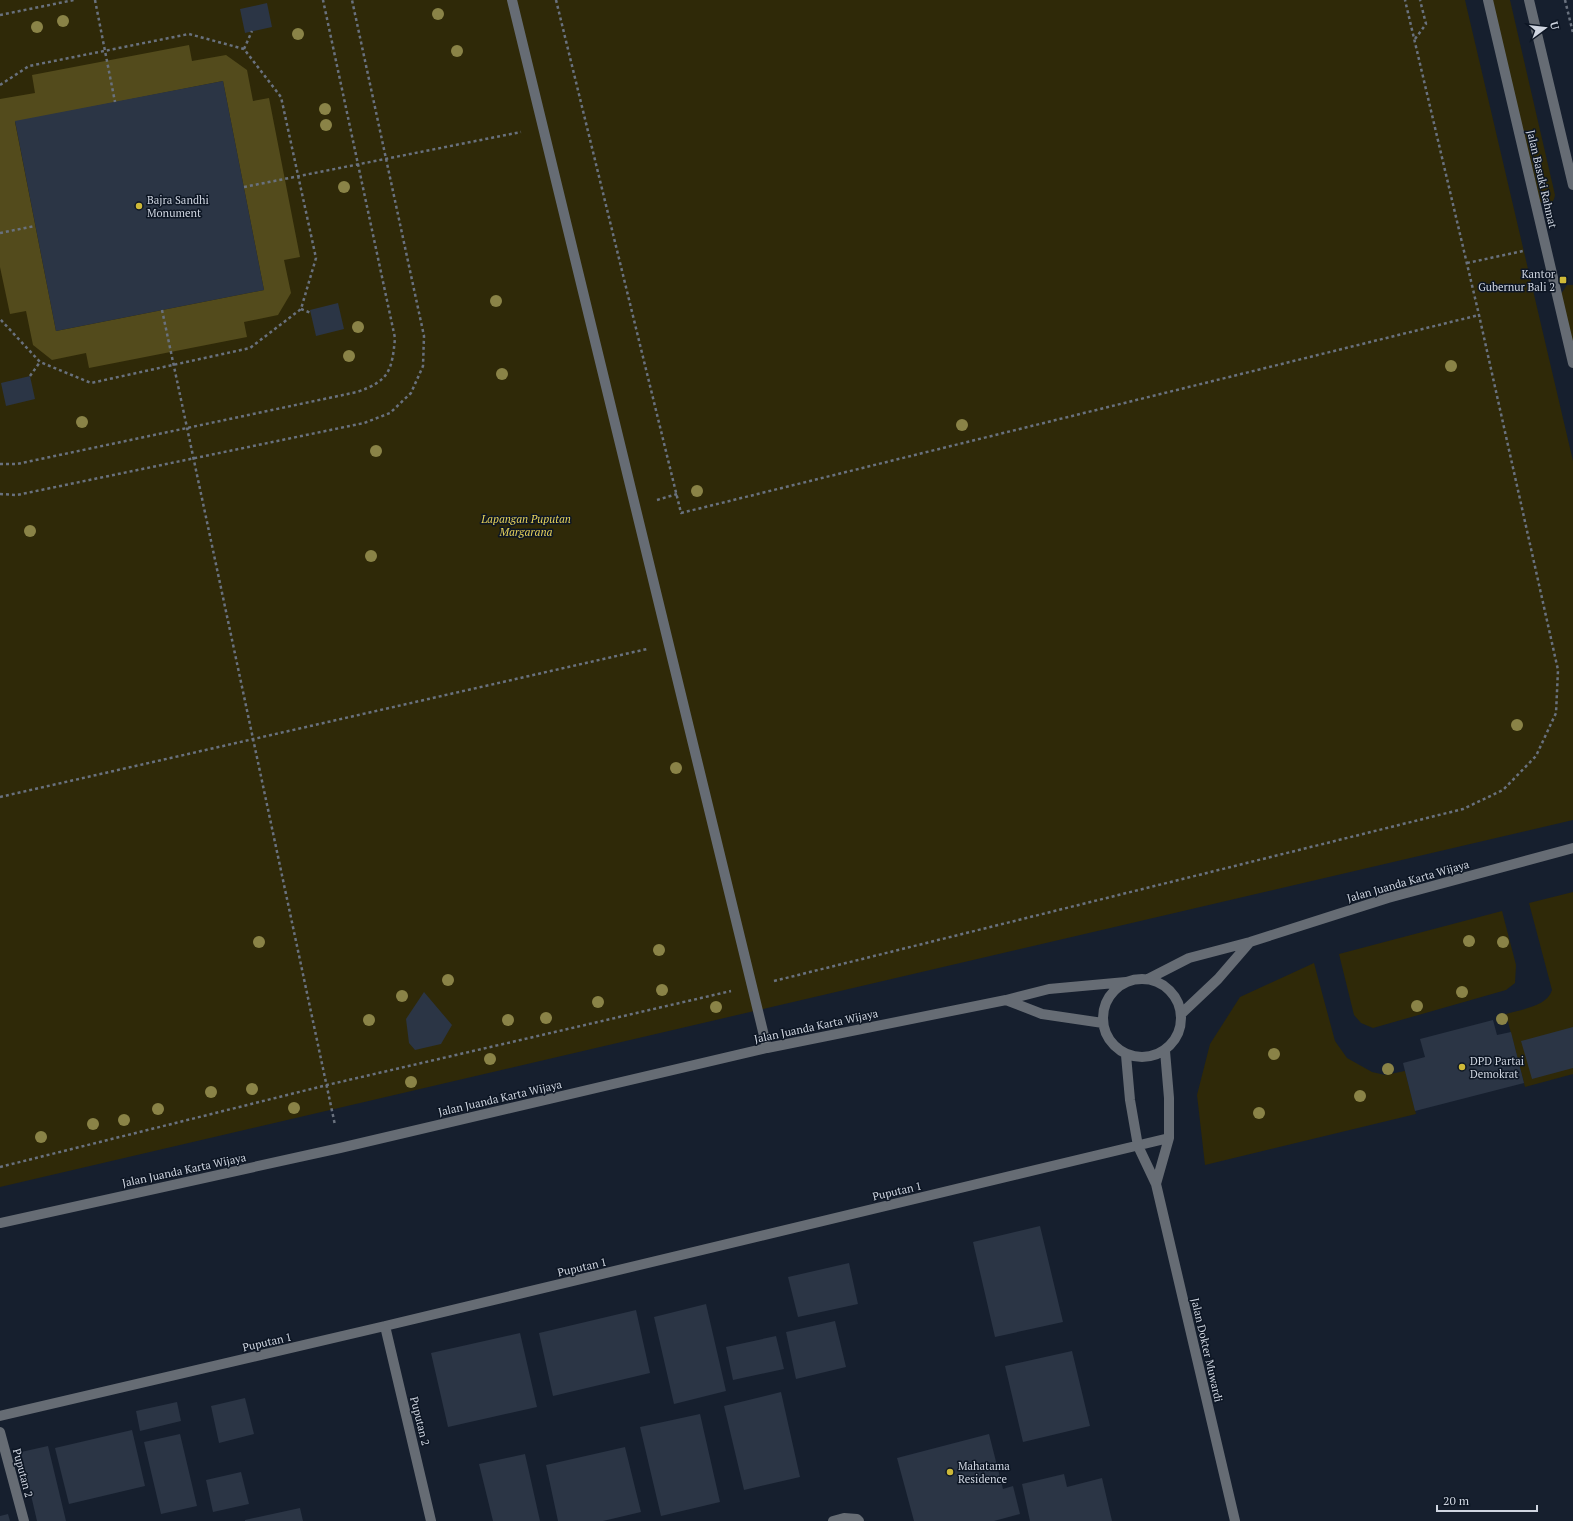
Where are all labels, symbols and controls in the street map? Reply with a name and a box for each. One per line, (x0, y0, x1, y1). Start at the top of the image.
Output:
north arrow (1525, 8, 1565, 48)
text: U (1547, 20, 1562, 31)
street label: Jalan Basuki Rahmat (1524, 128, 1560, 230)
place label: Bajra Sandhi Monument (147, 193, 209, 220)
marker: Bajra Sandhi Monument (134, 201, 144, 211)
place label: Kantor Gubernur Bali 2 (1478, 267, 1556, 294)
marker: Kantor Gubernur Bali 2 (1558, 275, 1568, 285)
park label: Lapangan Puputan Margarana (480, 512, 571, 539)
street label: Jalan Juanda Karta Wijaya (1345, 857, 1471, 905)
street label: Jalan Juanda Karta Wijaya (753, 1006, 880, 1046)
place label: DPD Partai Demokrat (1470, 1054, 1524, 1081)
marker: DPD Partai Demokrat (1457, 1062, 1467, 1072)
street label: Jalan Juanda Karta Wijaya (437, 1077, 564, 1119)
street label: Jalan Juanda Karta Wijaya (121, 1150, 248, 1190)
street label: Puputan 1 (871, 1179, 923, 1203)
street label: Puputan 1 (556, 1255, 608, 1279)
street label: Jalan Dokter Muwardi (1188, 1297, 1226, 1403)
street label: Puputan 1 (241, 1330, 293, 1354)
street label: Puputan 2 (407, 1395, 433, 1447)
street label: Puputan 2 (10, 1447, 36, 1499)
place label: Mahatama Residence (958, 1459, 1010, 1486)
marker: Mahatama Residence (945, 1467, 955, 1477)
scale bar (1437, 1487, 1537, 1513)
text: 20 m (1443, 1493, 1470, 1508)

